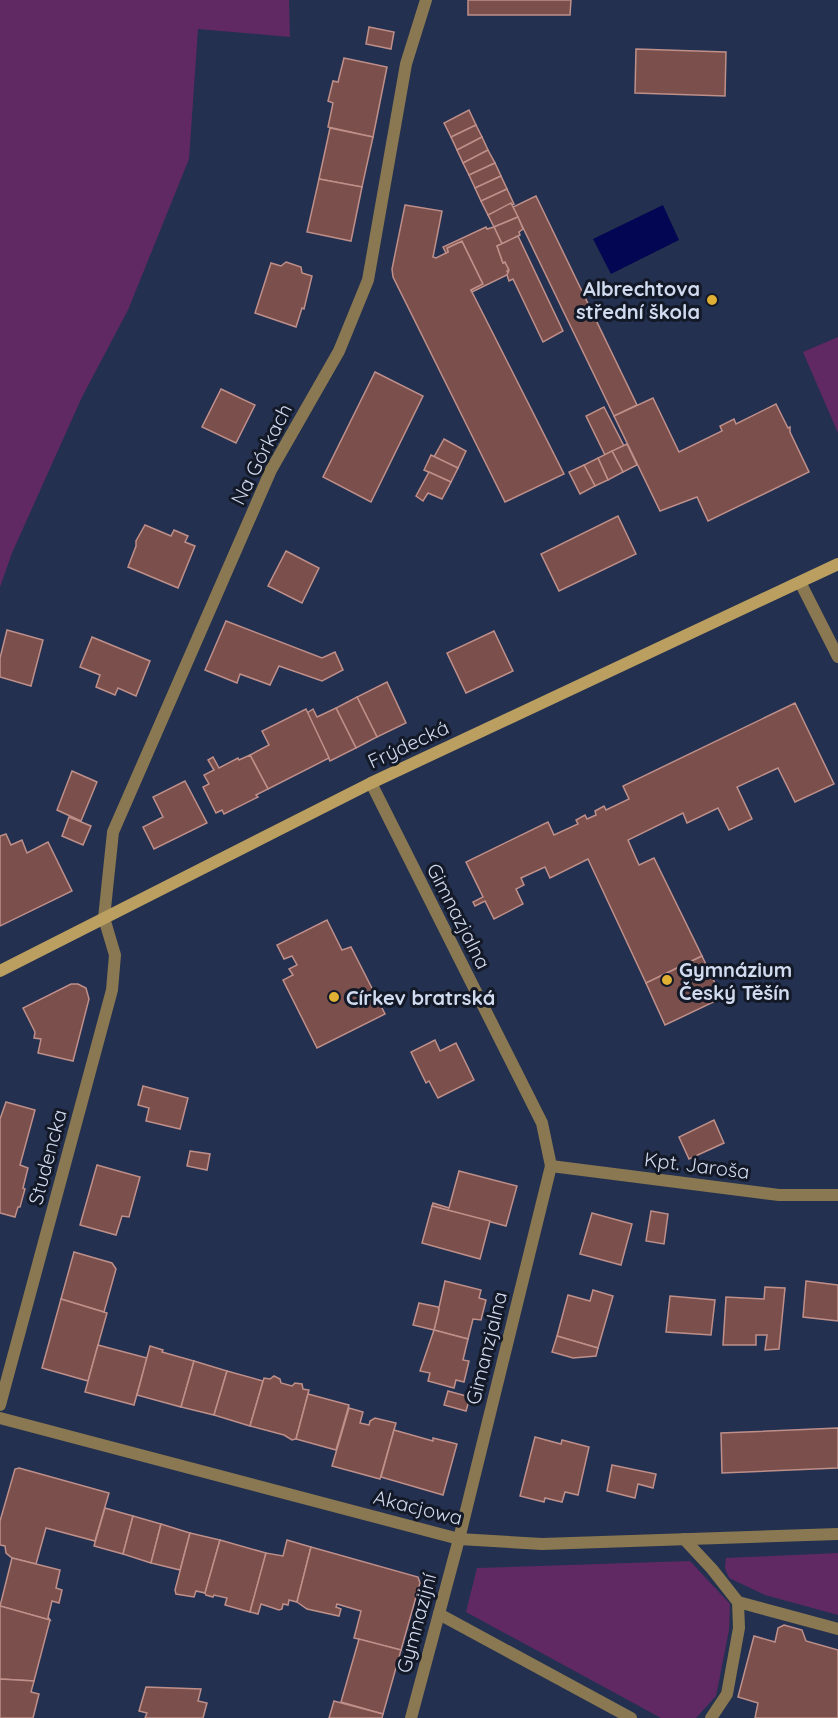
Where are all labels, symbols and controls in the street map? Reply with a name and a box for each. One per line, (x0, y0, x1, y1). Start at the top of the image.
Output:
place label: Albrechtova střední škola (576, 276, 700, 324)
marker: Albrechtova střední škola (705, 293, 719, 307)
street label: Na Górkach (225, 399, 297, 509)
street label: Frýdecká (363, 714, 453, 774)
street label: Gimnazjalna (422, 859, 496, 973)
place label: Gymnázium Český Těšín (679, 957, 792, 1005)
marker: Gymnázium Český Těšín (660, 973, 674, 987)
place label: Církev bratrská (346, 985, 495, 1010)
marker: Církev bratrská (327, 990, 341, 1004)
street label: Studencka (22, 1107, 72, 1207)
street label: Kpt. Jaroša (643, 1146, 751, 1184)
street label: Gimanzjalna (460, 1289, 512, 1407)
street label: Akacjowa (371, 1484, 465, 1530)
street label: Gymnazijní (391, 1570, 441, 1676)

